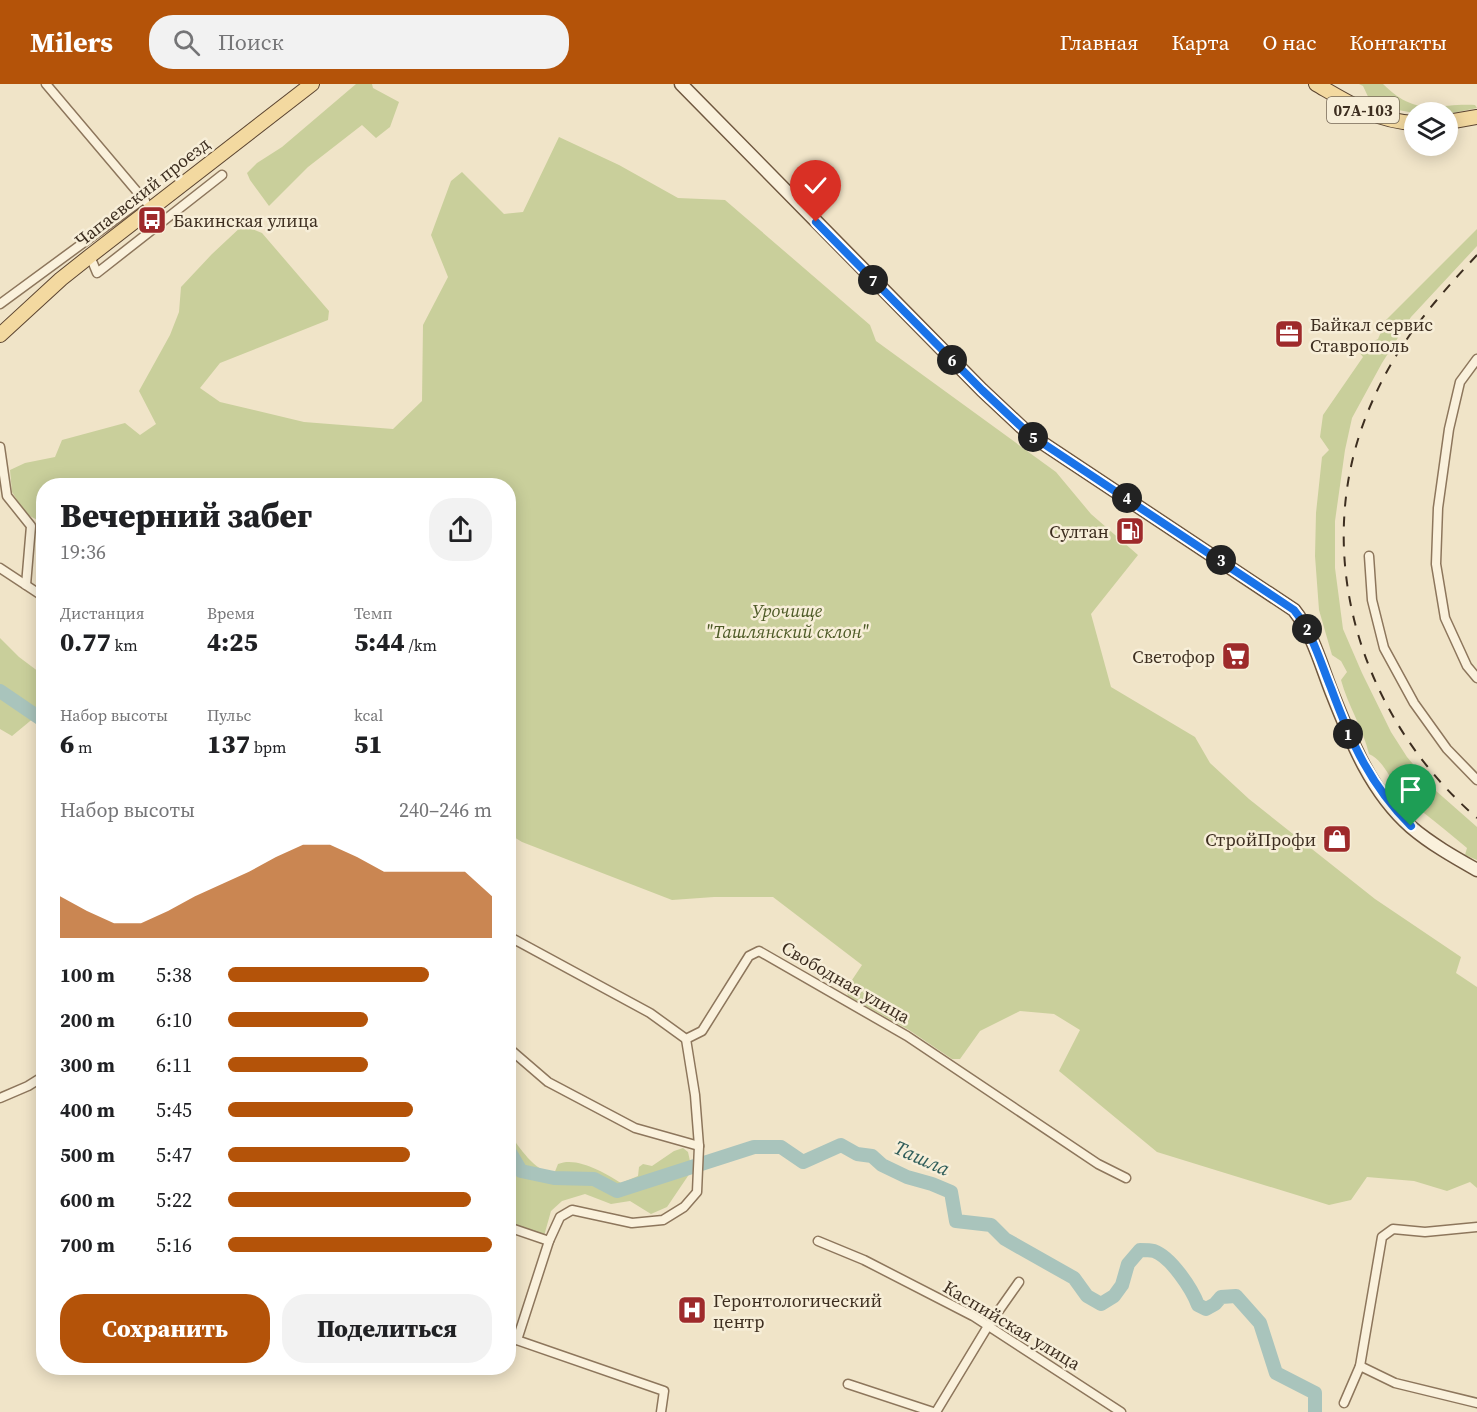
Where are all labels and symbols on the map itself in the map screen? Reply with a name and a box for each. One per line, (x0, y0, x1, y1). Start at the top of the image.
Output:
road number: 07А-103 (1327, 97, 1399, 123)
street label: Чапаевский проезд (69, 131, 215, 253)
pin (790, 160, 841, 222)
bus stop icon: Бакинская улица (136, 204, 168, 236)
place label: Бакинская улица (173, 208, 319, 233)
pin: 7 (858, 265, 888, 295)
place label: Байкал сервис Ставрополь (1310, 312, 1433, 358)
office icon: Байкал сервис Ставрополь (1273, 318, 1305, 350)
pin: 6 (937, 345, 967, 375)
pin: 5 (1018, 422, 1048, 452)
pin: 4 (1112, 483, 1142, 513)
fuel station icon: Султан (1114, 515, 1146, 547)
place label: Султан (1049, 519, 1109, 544)
pin: 3 (1206, 545, 1236, 575)
park label: Урочище "Ташлянский склон" (705, 598, 869, 644)
pin: 2 (1292, 614, 1322, 644)
supermarket icon: Светофор (1220, 640, 1252, 672)
place label: Светофор (1132, 644, 1215, 669)
pin: 1 (1333, 719, 1363, 749)
pin (1385, 764, 1436, 826)
shop icon: СтройПрофи (1321, 823, 1353, 855)
place label: СтройПрофи (1205, 827, 1316, 852)
street label: Свободная улица (777, 935, 916, 1029)
water label: Ташла (890, 1133, 955, 1183)
street label: Каспийская улица (939, 1274, 1086, 1376)
place label: Геронтологический центр (713, 1288, 882, 1334)
hospital icon: Геронтологический центр (676, 1294, 708, 1326)

